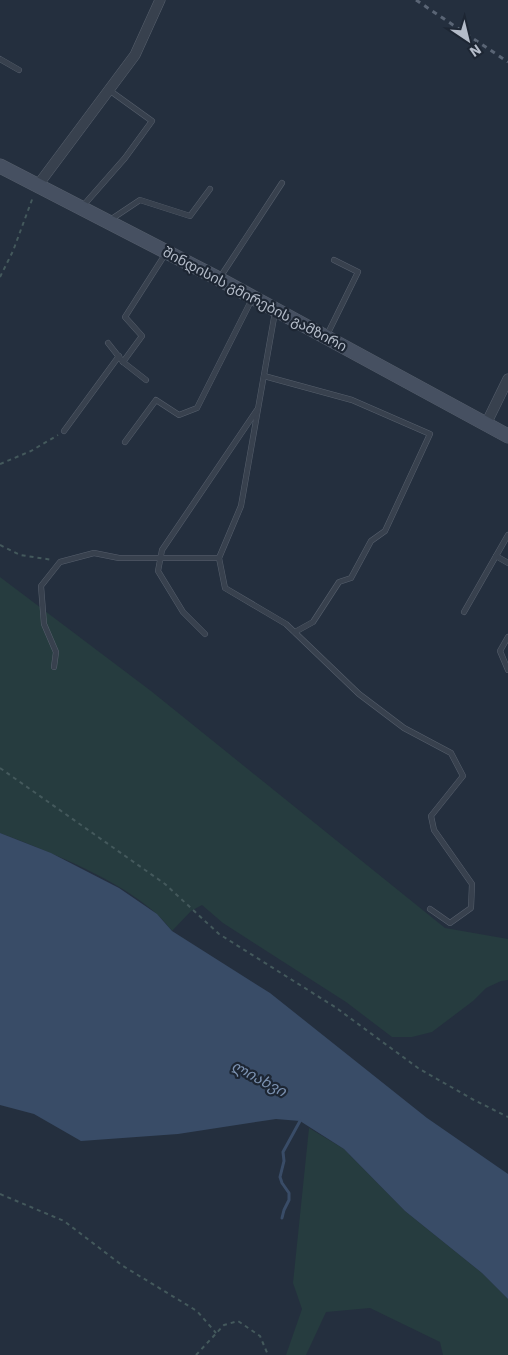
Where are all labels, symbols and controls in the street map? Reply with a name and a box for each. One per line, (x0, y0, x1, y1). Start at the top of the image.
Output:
north arrow (443, 15, 493, 65)
text: N (466, 40, 485, 61)
street label: შინდისის გმირების გამზირი (160, 243, 350, 355)
water label: ლიახვი (228, 1056, 291, 1101)

